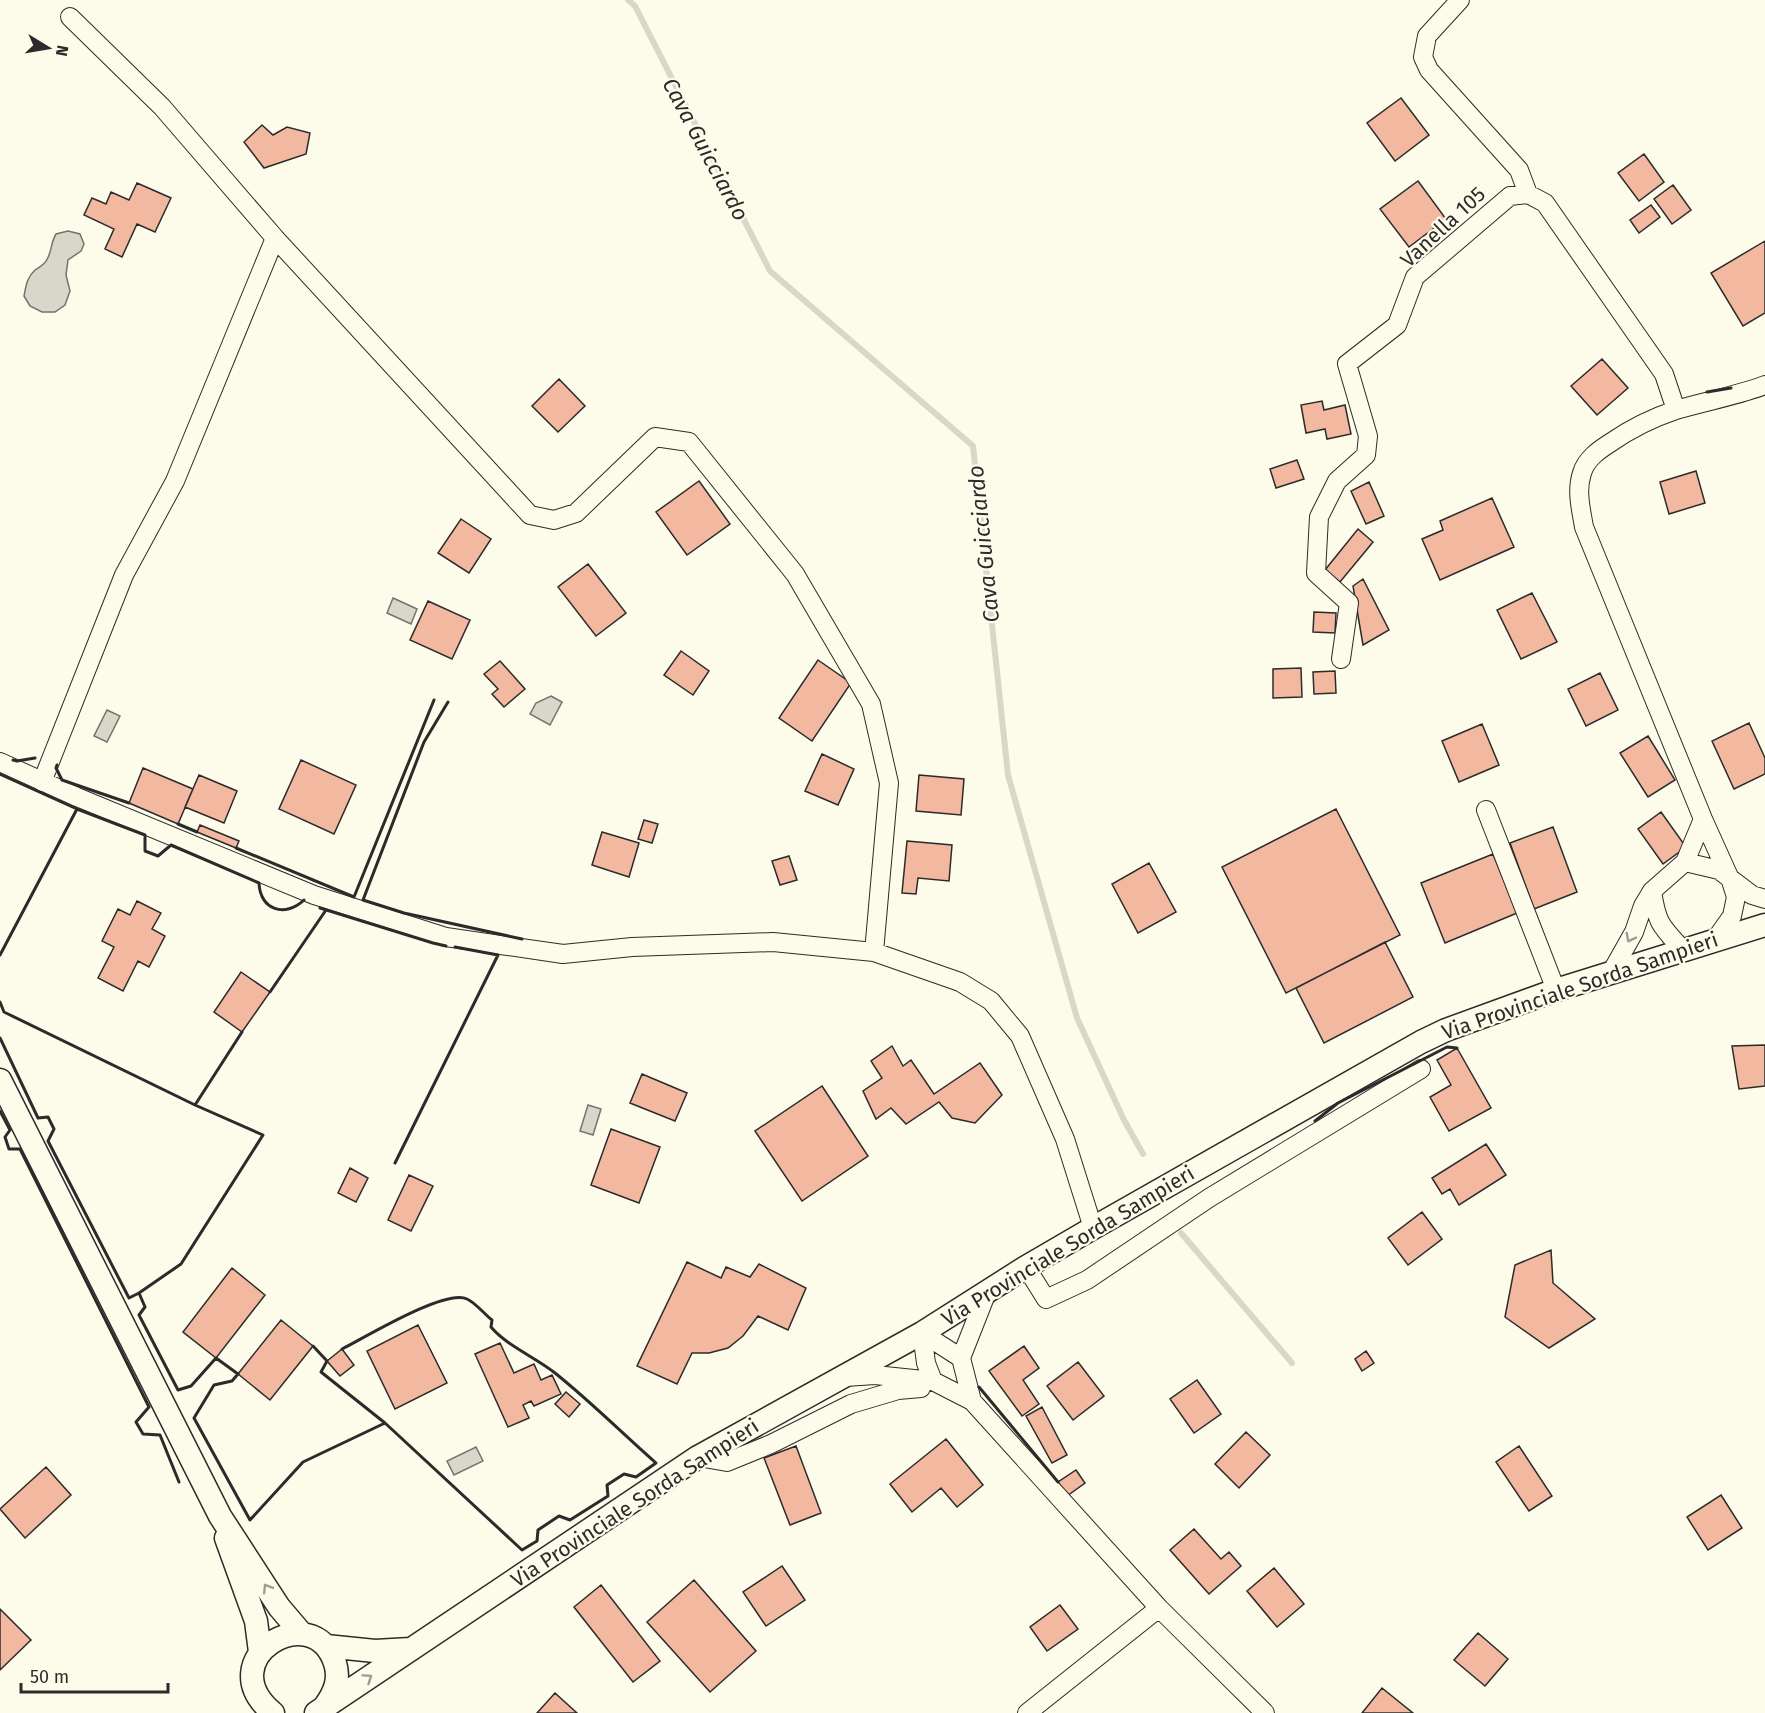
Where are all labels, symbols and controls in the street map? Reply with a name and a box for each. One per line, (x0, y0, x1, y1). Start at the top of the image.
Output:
north arrow (18, 18, 78, 78)
text: N (52, 44, 73, 58)
water label: Cava Guicciardo (657, 73, 755, 225)
street label: Vanella 105 (1395, 181, 1491, 273)
water label: Cava Guicciardo (962, 464, 1005, 624)
street label: Via Provinciale Sorda Sampieri (1439, 926, 1721, 1046)
one-way arrow (1626, 932, 1638, 943)
street label: Via Provinciale Sorda Sampieri (937, 1160, 1199, 1332)
street label: Via Provinciale Sorda Sampieri (506, 1413, 764, 1593)
one-way arrow (263, 1584, 274, 1595)
scale bar (21, 1656, 168, 1694)
text: 50 m (30, 1666, 69, 1688)
one-way arrow (361, 1674, 372, 1685)

